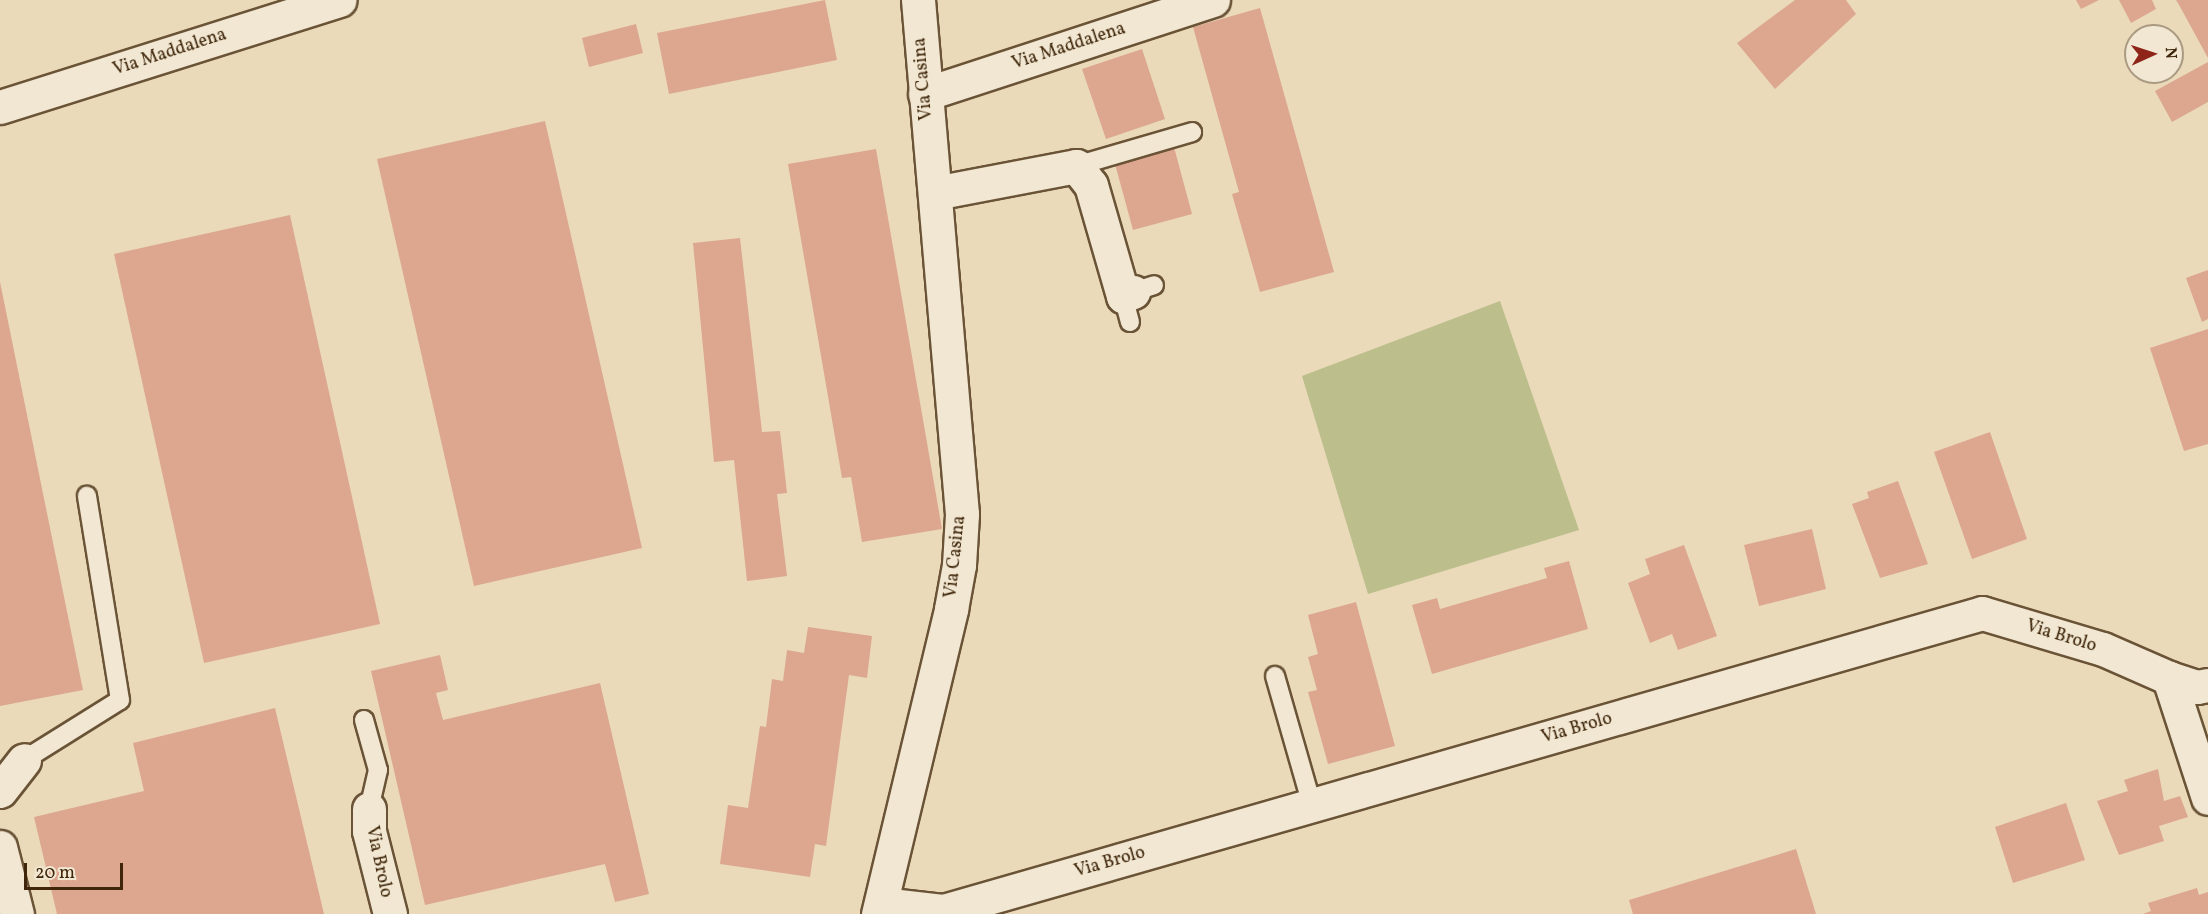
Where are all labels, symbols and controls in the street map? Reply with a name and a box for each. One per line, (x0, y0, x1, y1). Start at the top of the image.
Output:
street label: Via Maddalena (1010, 18, 1128, 76)
street label: Via Maddalena (111, 24, 229, 82)
north arrow (2124, 24, 2184, 84)
street label: Via Casina (910, 37, 938, 121)
text: N (2159, 47, 2181, 60)
street label: Via Casina (941, 515, 971, 599)
street label: Via Brolo (2023, 616, 2099, 658)
street label: Via Brolo (1539, 709, 1615, 749)
street label: Via Brolo (360, 824, 396, 900)
street label: Via Brolo (1072, 843, 1148, 883)
scale bar (27, 851, 126, 889)
text: 20 m (35, 861, 75, 886)

